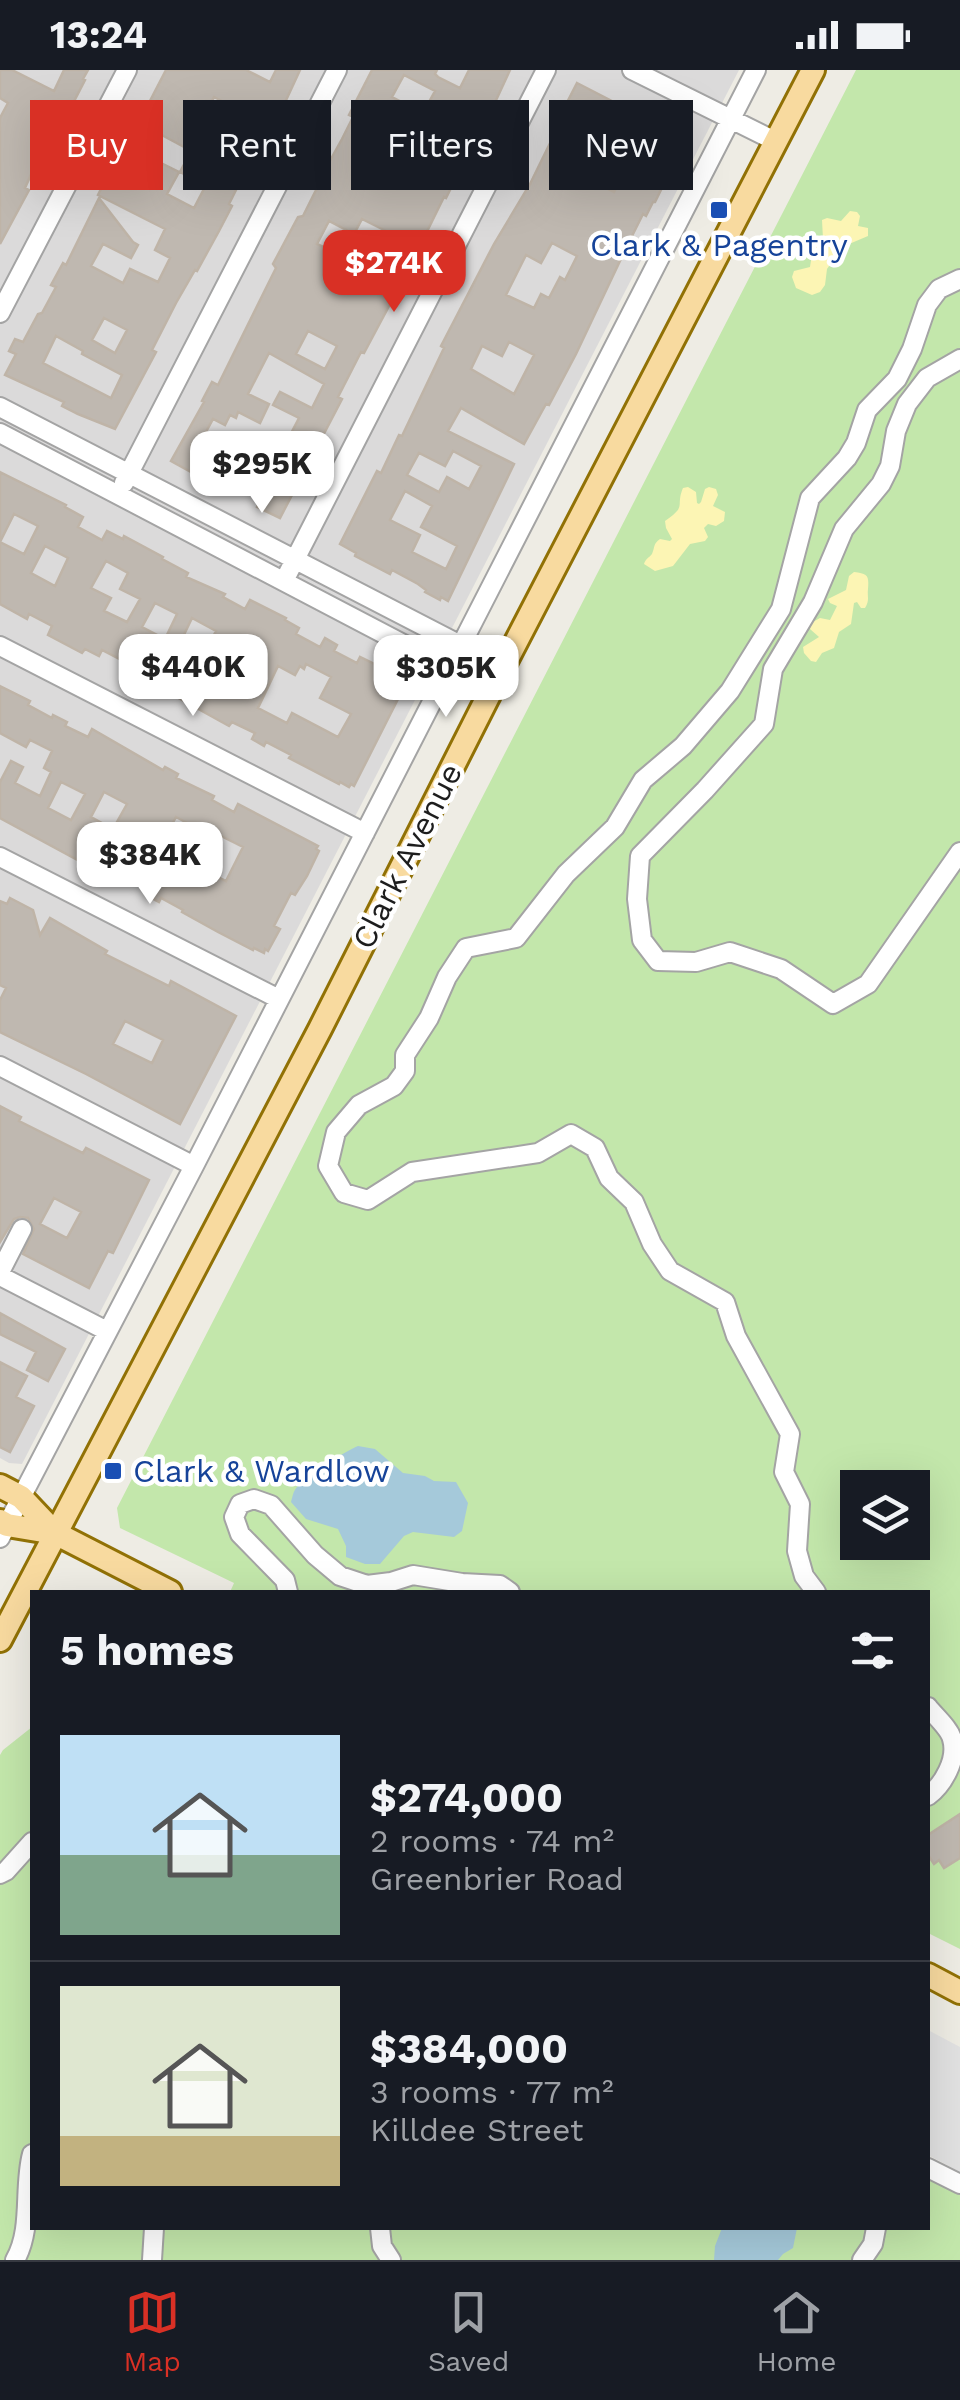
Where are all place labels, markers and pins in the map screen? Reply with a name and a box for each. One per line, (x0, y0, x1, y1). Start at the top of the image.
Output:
marker: Clark & Pagentry (708, 199, 730, 221)
place label: Clark & Pagentry (590, 226, 848, 264)
pin: $274K (324, 230, 464, 315)
pin: $295K (192, 431, 332, 516)
pin: $440K (123, 634, 263, 719)
pin: $305K (376, 635, 516, 720)
pin: $384K (80, 822, 220, 907)
place label: Clark & Wardlow (133, 1452, 390, 1490)
marker: Clark & Wardlow (102, 1460, 124, 1482)

